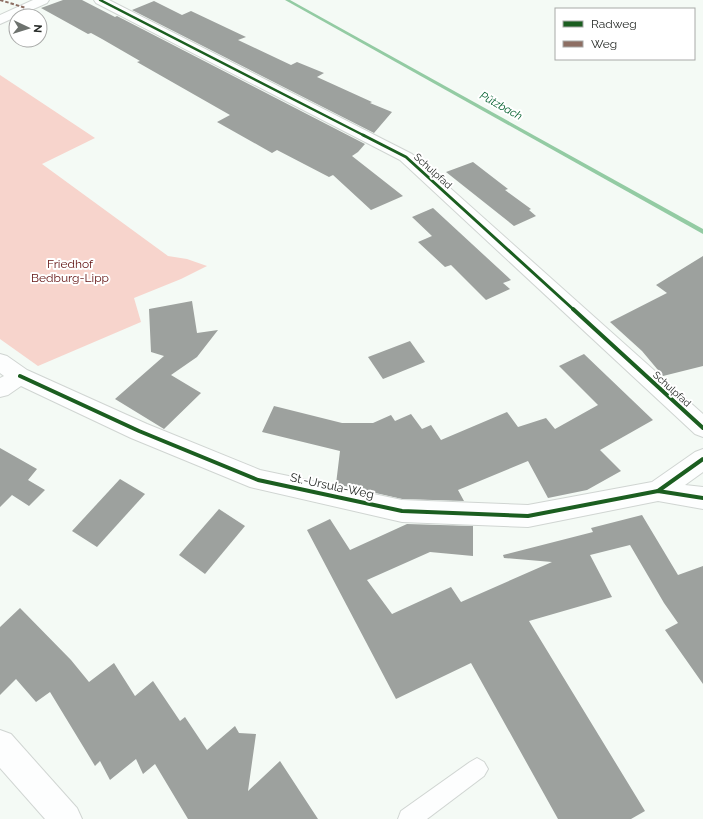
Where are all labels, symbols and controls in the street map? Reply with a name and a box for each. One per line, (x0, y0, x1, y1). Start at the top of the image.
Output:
north arrow (8, 8, 48, 48)
legend (555, 8, 695, 60)
text: Radweg (591, 17, 637, 31)
text: N (31, 24, 44, 33)
text: Weg (591, 37, 617, 51)
water label: Pützbach (478, 89, 524, 123)
street label: Schulpfad (412, 151, 454, 191)
park label: Friedhof Bedburg-Lipp (31, 257, 109, 285)
street label: Schulpfad (651, 369, 693, 409)
street label: St.-Ursula-Weg (289, 470, 375, 502)

